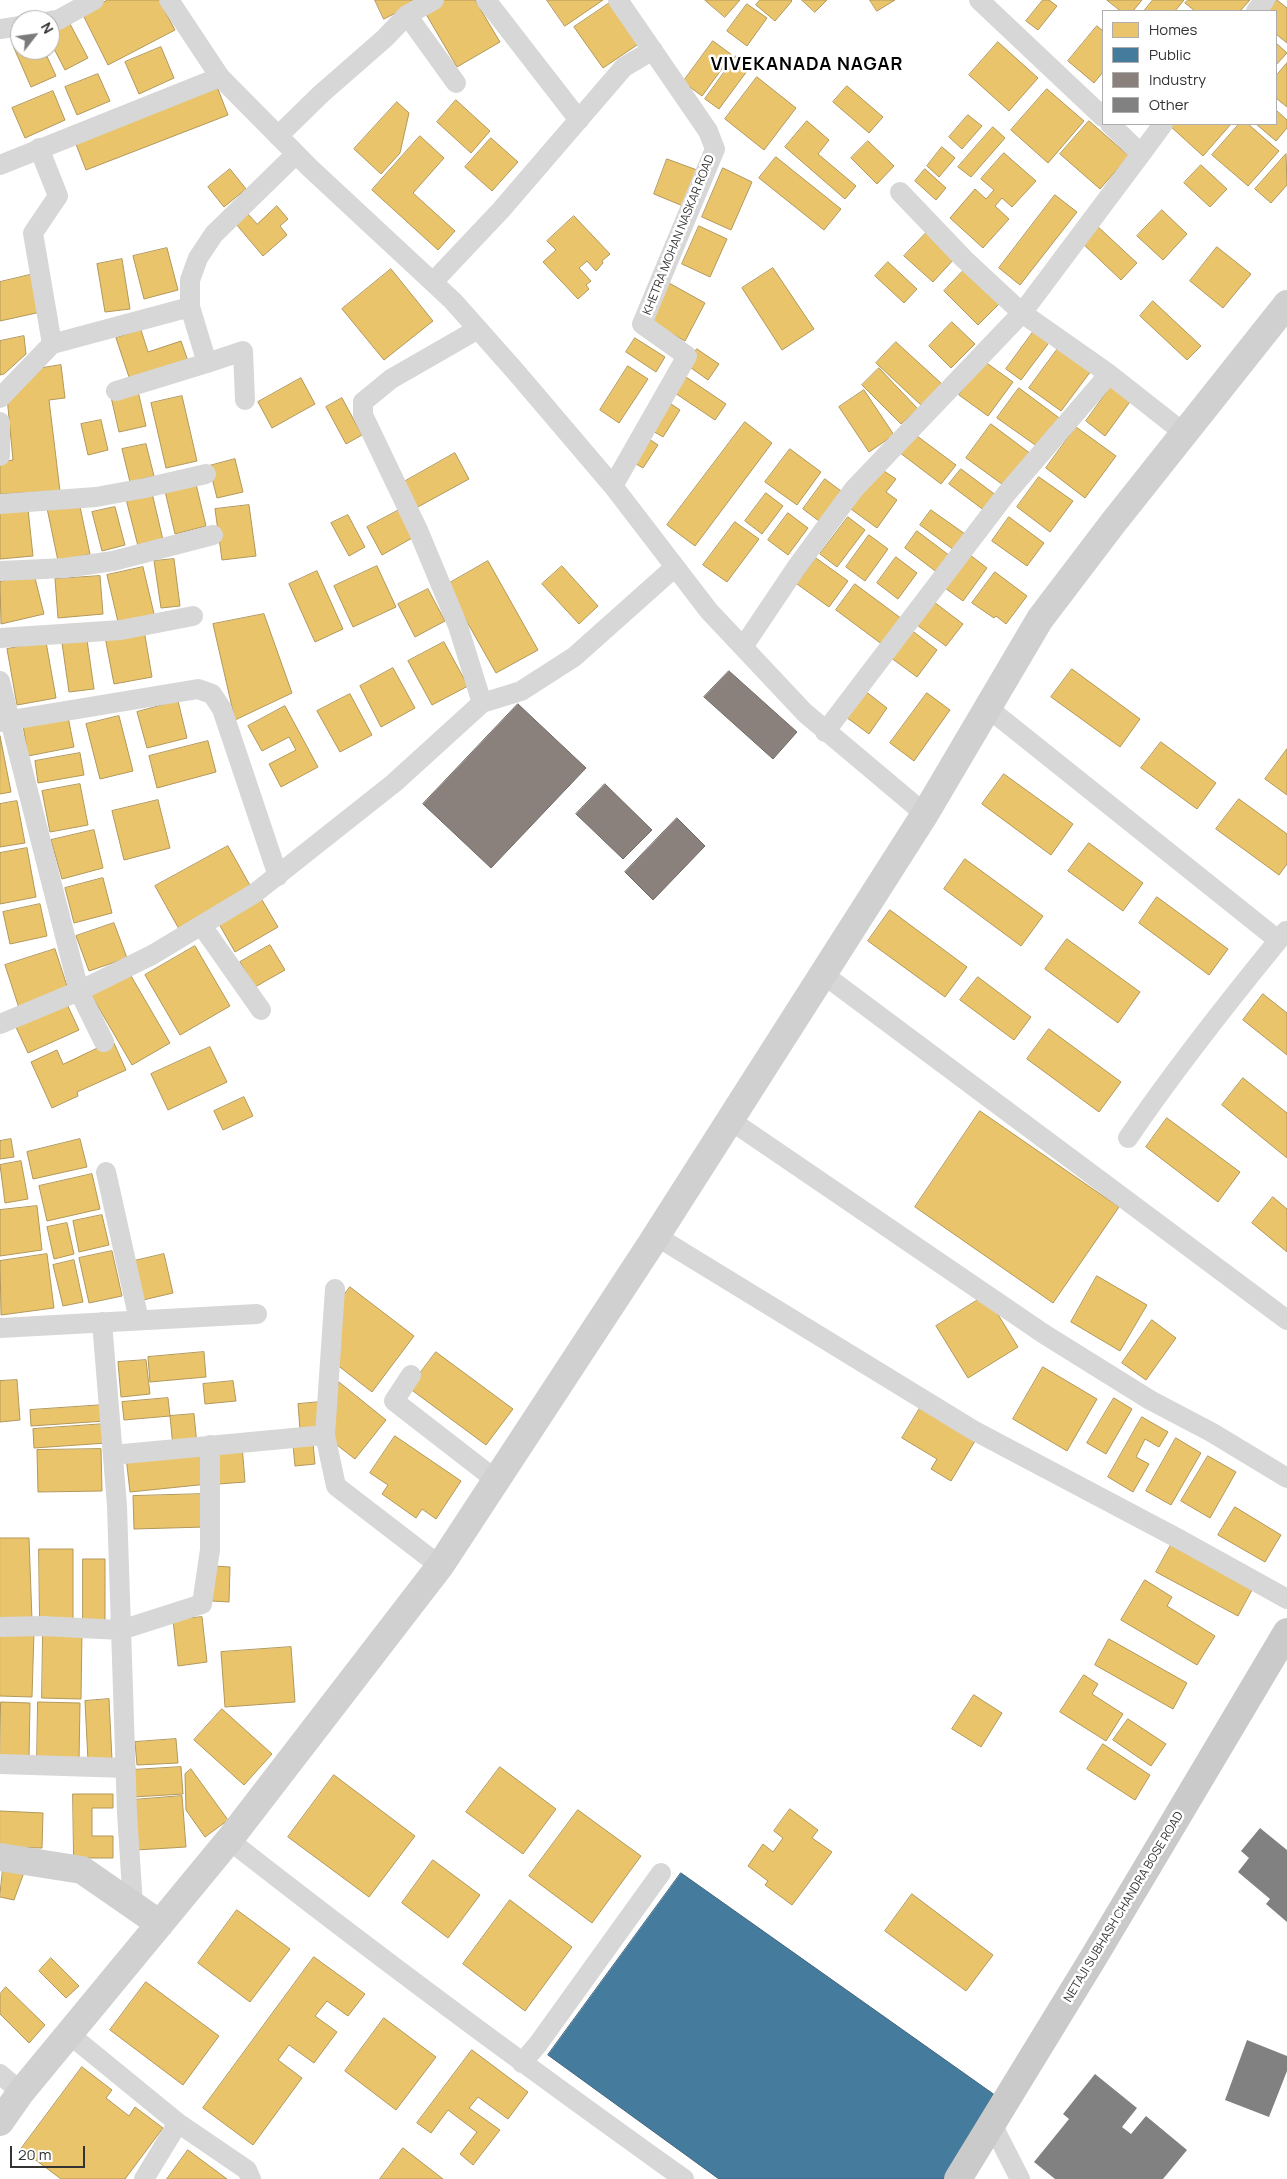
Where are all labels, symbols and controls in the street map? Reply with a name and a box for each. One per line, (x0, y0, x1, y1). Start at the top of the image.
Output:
north arrow (10, 10, 60, 60)
legend (1102, 10, 1277, 125)
text: N (37, 19, 58, 37)
text: Homes (1149, 19, 1197, 40)
text: Public (1149, 44, 1191, 65)
district label: VIVEKANADA NAGAR (709, 54, 905, 76)
text: Industry (1149, 69, 1206, 90)
text: Other (1149, 94, 1189, 115)
street label: KHETRA MOHAN NASKAR ROAD (640, 153, 718, 317)
street label: NETAJI SUBHASH CHANDRA BOSE ROAD (1061, 1809, 1187, 2005)
scale bar (12, 2136, 88, 2168)
text: 20 m (18, 2144, 51, 2165)

